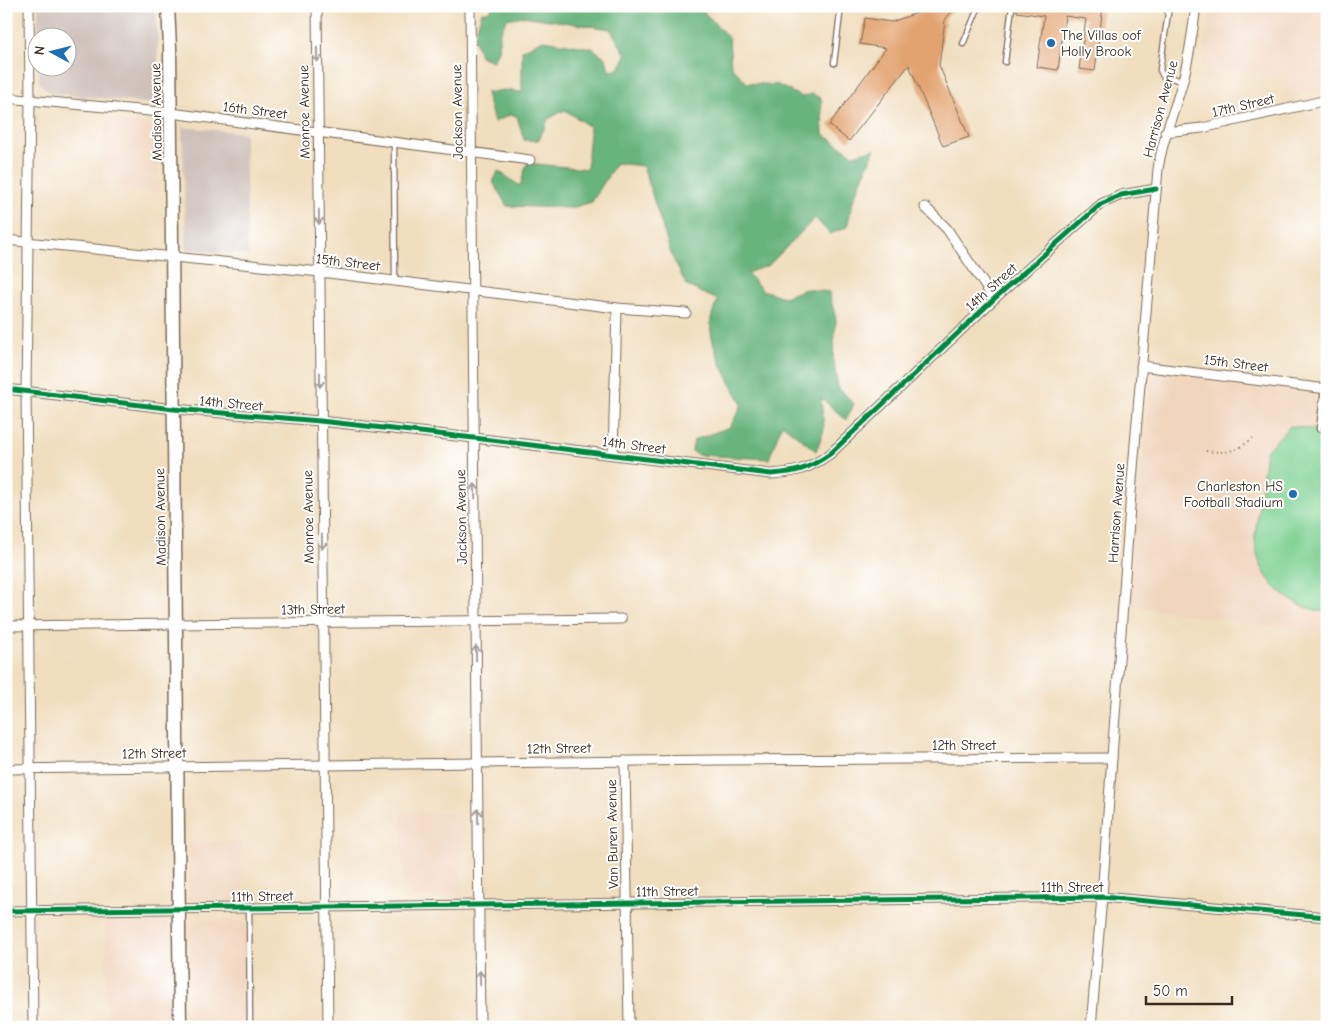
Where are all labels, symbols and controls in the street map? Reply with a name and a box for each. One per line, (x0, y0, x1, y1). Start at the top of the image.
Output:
place label: The Villas oof Holly Brook (1061, 27, 1142, 60)
north arrow (28, 28, 78, 78)
marker: The Villas oof Holly Brook (1045, 37, 1057, 49)
text: N (31, 45, 49, 56)
one-way arrow (313, 47, 322, 63)
street label: Harrison Avenue (1139, 59, 1182, 160)
street label: Madison Avenue (147, 63, 166, 161)
street label: Jackson Avenue (448, 64, 467, 160)
street label: Monroe Avenue (295, 65, 314, 159)
street label: 17th Street (1210, 90, 1277, 121)
street label: 16th Street (222, 98, 289, 123)
one-way arrow (314, 209, 324, 225)
street label: 15th Street (315, 250, 382, 275)
street label: 14th Street (962, 259, 1021, 315)
street label: 15th Street (1203, 351, 1270, 376)
one-way arrow (315, 372, 325, 388)
street label: 14th Street (199, 392, 264, 415)
street label: 14th Street (601, 433, 667, 458)
street label: Harrison Avenue (1105, 463, 1128, 563)
street label: Madison Avenue (151, 468, 170, 566)
street label: Jackson Avenue (452, 469, 471, 565)
street label: Monroe Avenue (299, 470, 318, 564)
place label: Charleston HS Football Stadium (1184, 478, 1283, 511)
one-way arrow (470, 483, 480, 499)
marker: Charleston HS Football Stadium (1287, 488, 1299, 500)
one-way arrow (317, 534, 327, 550)
street label: 13th Street (281, 600, 346, 619)
one-way arrow (471, 645, 481, 662)
street label: 12th Street (932, 737, 997, 754)
street label: 12th Street (527, 739, 592, 758)
street label: 12th Street (122, 744, 187, 763)
street label: Van Buren Avenue (603, 779, 622, 889)
one-way arrow (473, 808, 483, 824)
street label: 11th Street (1041, 879, 1104, 896)
street label: 11th Street (636, 882, 699, 901)
street label: 11th Street (231, 887, 294, 906)
one-way arrow (475, 970, 485, 986)
scale bar (1146, 973, 1232, 1005)
text: 50 m (1153, 982, 1188, 1000)

